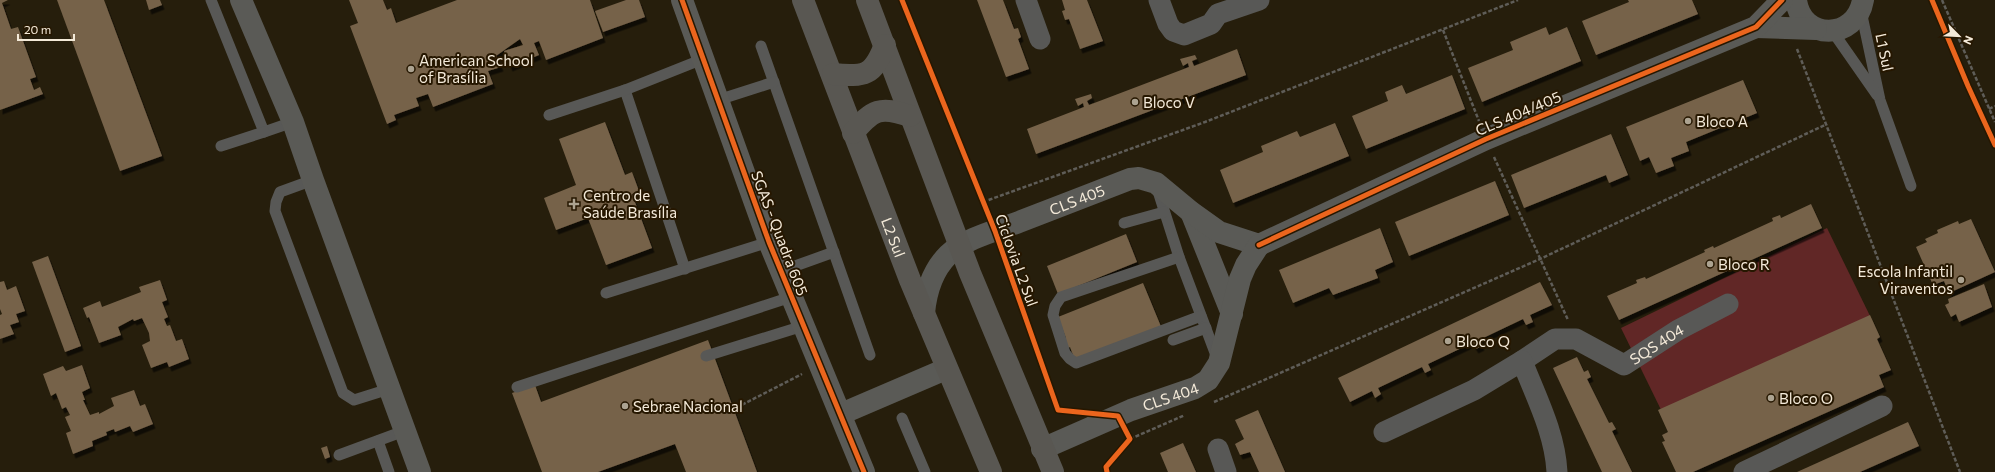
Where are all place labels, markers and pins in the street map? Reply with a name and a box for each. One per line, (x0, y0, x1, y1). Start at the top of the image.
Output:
place label: American School of Brasília (419, 51, 533, 86)
marker: American School of Brasília (406, 64, 416, 74)
place label: Bloco V (1143, 93, 1195, 111)
marker: Bloco V (1130, 97, 1140, 107)
place label: Bloco A (1696, 112, 1748, 130)
marker: Bloco A (1683, 116, 1693, 126)
place label: Centro de Saúde Brasília (583, 186, 677, 221)
marker: Centro de Saúde Brasília (568, 198, 580, 210)
place label: Bloco R (1718, 255, 1770, 273)
marker: Bloco R (1705, 259, 1715, 269)
place label: Escola Infantil Viraventos (1858, 262, 1953, 297)
marker: Escola Infantil Viraventos (1956, 275, 1966, 285)
place label: Bloco Q (1456, 332, 1510, 350)
marker: Bloco Q (1443, 336, 1453, 346)
place label: Bloco O (1779, 389, 1833, 407)
marker: Bloco O (1766, 393, 1776, 403)
place label: Sebrae Nacional (633, 397, 743, 415)
marker: Sebrae Nacional (620, 401, 630, 411)

